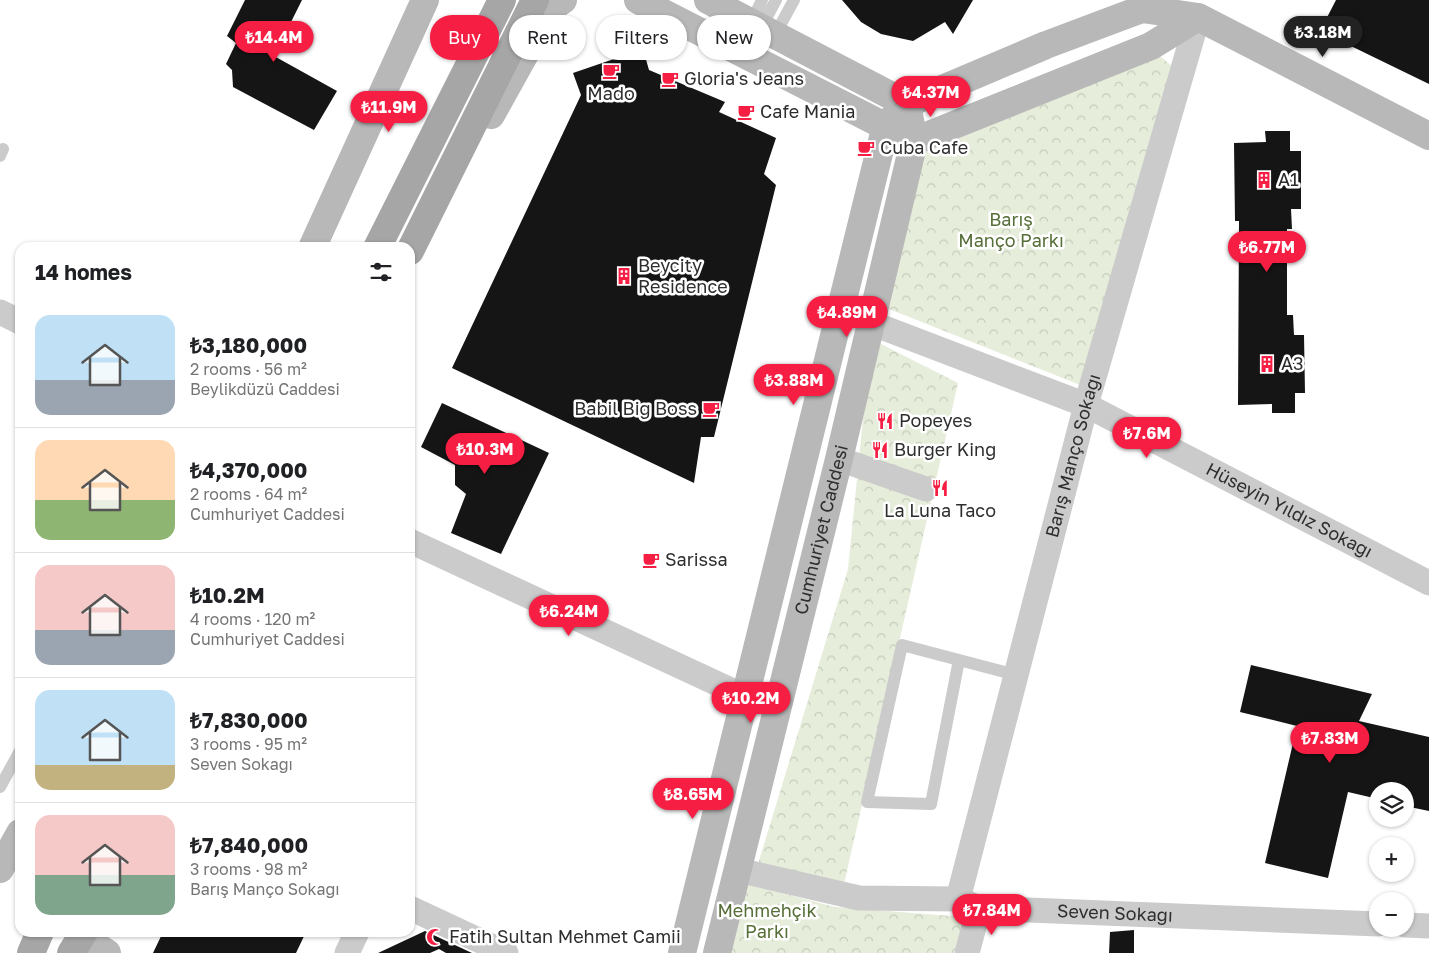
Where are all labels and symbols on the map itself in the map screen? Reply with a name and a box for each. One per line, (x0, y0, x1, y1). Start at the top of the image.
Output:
pin: ₺3.18M (1282, 15, 1364, 58)
pin: ₺14.4M (233, 20, 315, 63)
cafe icon: Mado (601, 61, 621, 81)
place label: Gloria's Jeans (684, 67, 804, 89)
cafe icon: Gloria's Jeans (660, 69, 680, 89)
pin: ₺4.37M (890, 76, 972, 118)
place label: Mado (587, 82, 635, 104)
pin: ₺11.9M (348, 90, 430, 133)
place label: Cafe Mania (760, 100, 855, 122)
cafe icon: Cafe Mania (736, 102, 756, 122)
place label: Cuba Cafe (880, 136, 968, 158)
cafe icon: Cuba Cafe (856, 138, 876, 158)
place label: A1 (1278, 168, 1299, 190)
building icon: A1 (1254, 170, 1274, 190)
park label: Barış Manço Parkı (958, 208, 1064, 251)
pin: ₺6.77M (1226, 230, 1308, 273)
place label: Beycity Residence (638, 254, 728, 297)
building icon: Beycity Residence (614, 266, 634, 286)
pin: ₺4.89M (806, 296, 888, 338)
place label: A3 (1281, 352, 1304, 374)
building icon: A3 (1257, 354, 1277, 374)
pin: ₺3.88M (753, 364, 835, 406)
street label: Barış Manço Sokağı (1040, 371, 1104, 540)
place label: Babil Big Boss (574, 397, 697, 419)
cafe icon: Babil Big Boss (701, 399, 721, 419)
place label: Popeyes (899, 409, 972, 431)
restaurant icon: Popeyes (875, 411, 895, 431)
pin: ₺7.6M (1112, 416, 1182, 459)
pin: ₺10.3M (444, 432, 526, 475)
place label: Burger King (894, 438, 996, 460)
restaurant icon: Burger King (870, 440, 890, 460)
street label: Cumhuriyet Caddesi (789, 442, 852, 617)
street label: Hüseyin Yıldız Sokağı (1203, 457, 1377, 562)
restaurant icon: La Luna Taco (930, 478, 950, 498)
place label: La Luna Taco (884, 499, 996, 521)
place label: Sarissa (665, 548, 728, 570)
cafe icon: Sarissa (641, 550, 661, 570)
pin: ₺6.24M (528, 594, 610, 637)
pin: ₺10.2M (710, 682, 792, 724)
pin: ₺7.83M (1289, 722, 1371, 764)
pin: ₺8.65M (652, 778, 734, 820)
pin: ₺7.84M (951, 894, 1033, 936)
park label: Mehmehçik Parkı (717, 899, 817, 942)
street label: Seven Sokağı (1057, 899, 1173, 926)
place label: Fatih Sultan Mehmet Camii (449, 925, 681, 947)
mosque icon: Fatih Sultan Mehmet Camii (425, 927, 445, 947)

